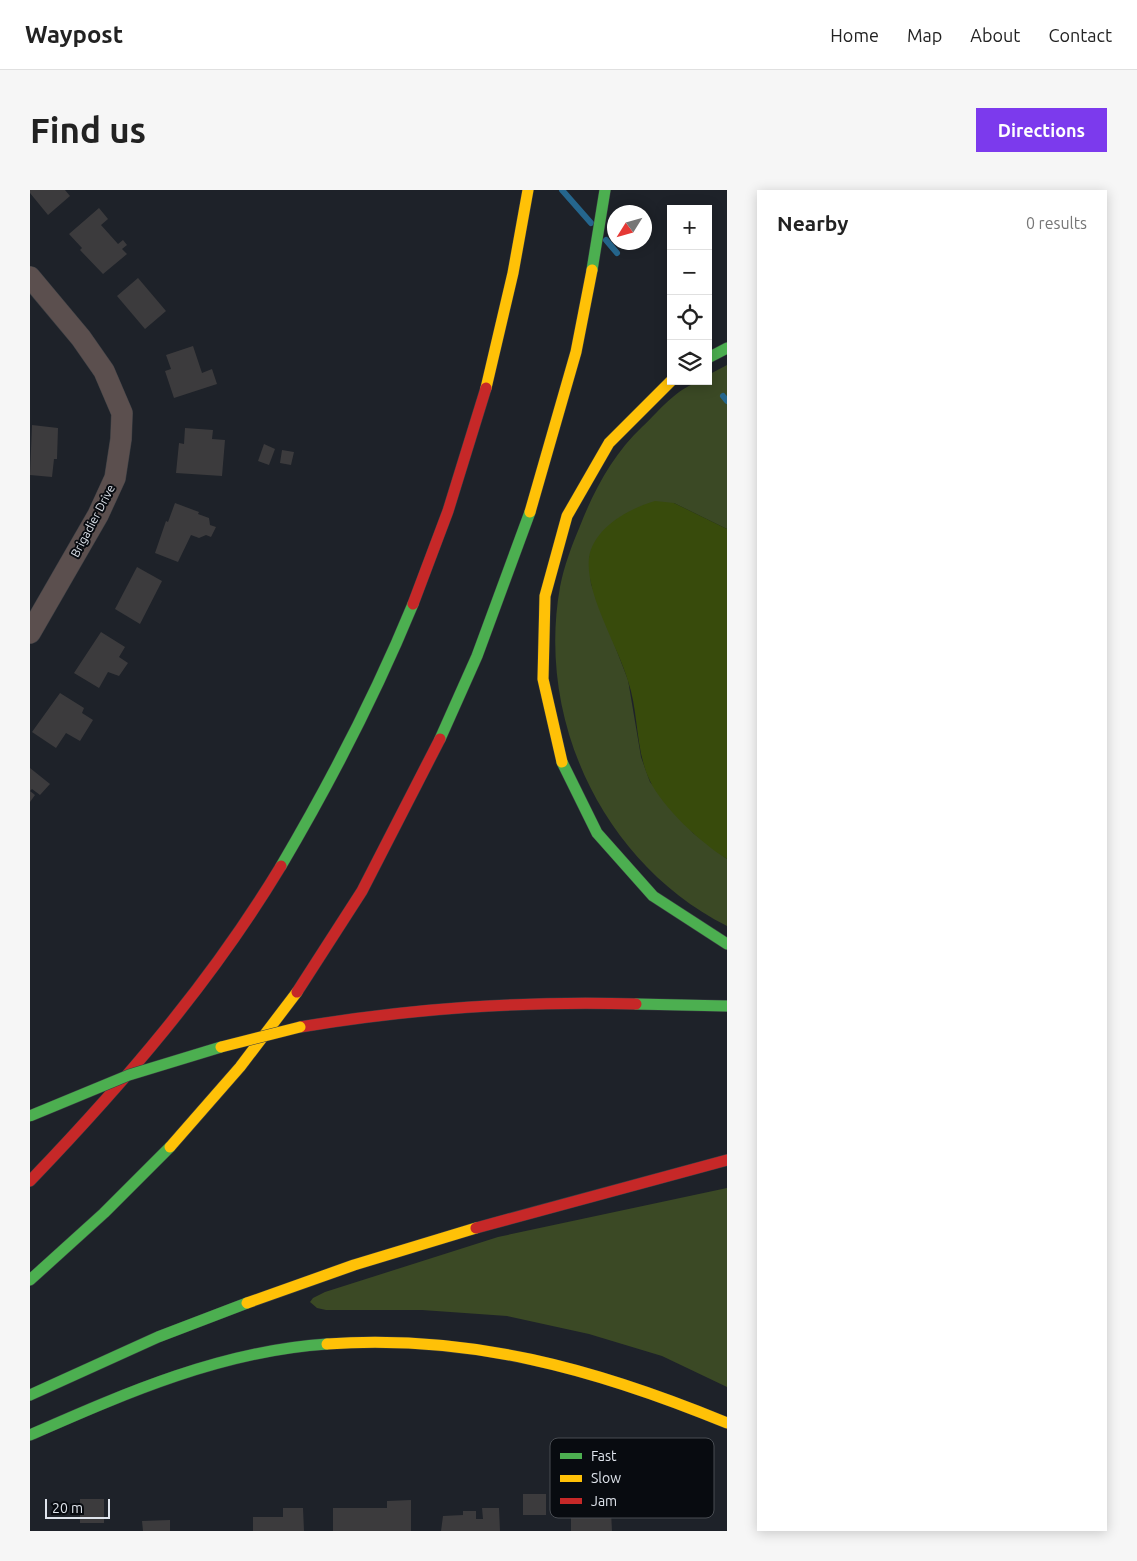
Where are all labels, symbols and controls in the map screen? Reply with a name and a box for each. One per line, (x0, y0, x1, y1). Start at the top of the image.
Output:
text: Waypost (25, 21, 123, 48)
text: Home (830, 25, 879, 45)
text: Map (907, 25, 942, 45)
text: About (970, 25, 1020, 45)
text: Contact (1048, 25, 1112, 45)
button: Directions (976, 108, 1107, 152)
text: Find us (30, 110, 146, 150)
north arrow (607, 205, 652, 250)
map controls (667, 205, 712, 385)
button: + (667, 205, 712, 250)
text: Nearby (777, 211, 848, 235)
text: 0 results (1026, 214, 1087, 232)
button: − (667, 250, 712, 295)
button: locate (667, 295, 712, 340)
button: layers (667, 340, 712, 385)
street label: Brigadier Drive (68, 482, 117, 559)
legend (550, 1438, 714, 1518)
text: Fast (591, 1448, 617, 1464)
text: Slow (591, 1470, 621, 1486)
text: Jam (591, 1493, 617, 1509)
scale bar (45, 1496, 110, 1519)
text: 20 m (52, 1500, 83, 1516)

